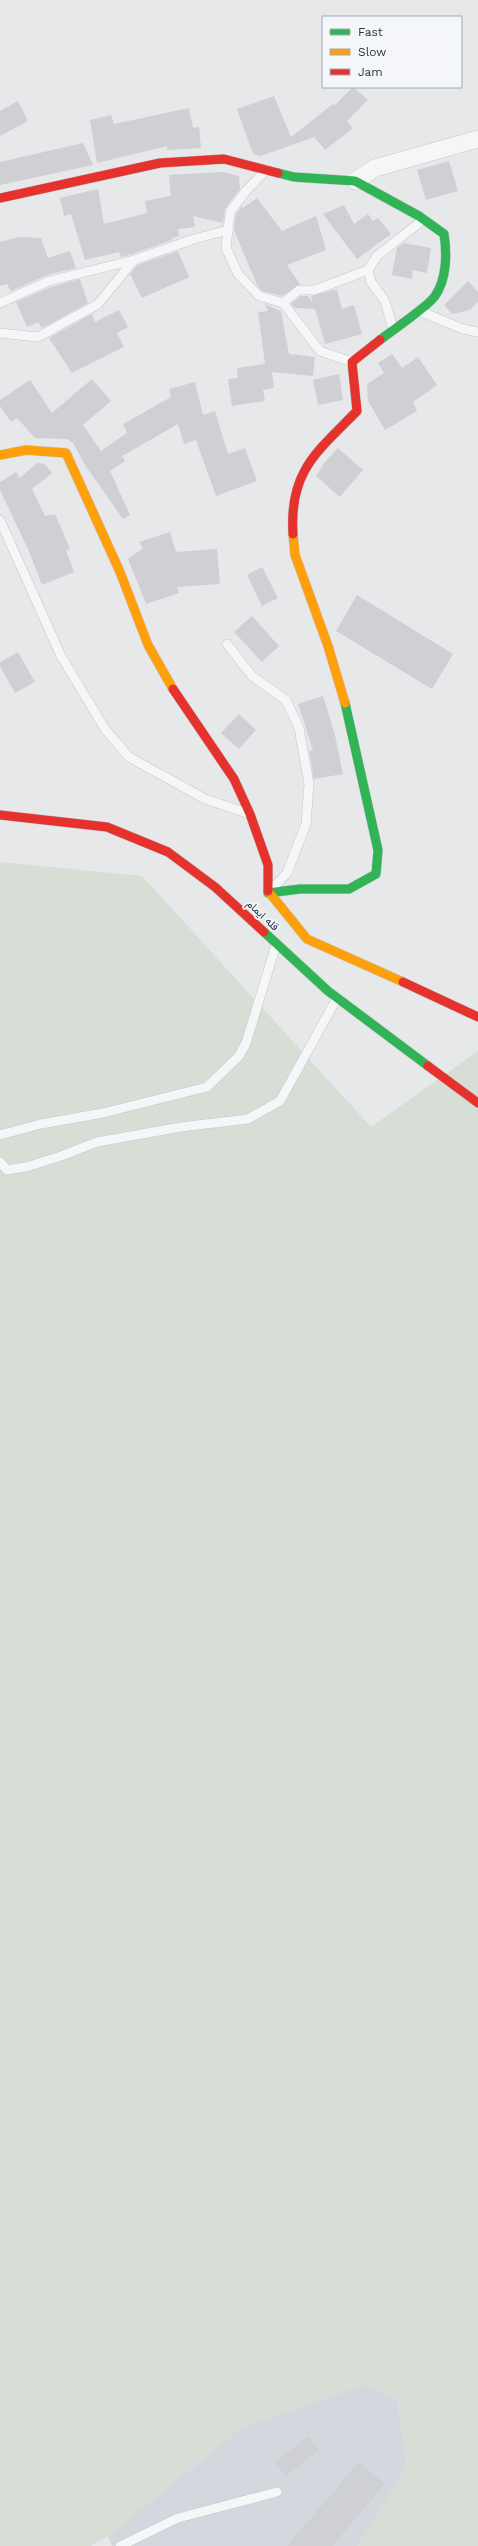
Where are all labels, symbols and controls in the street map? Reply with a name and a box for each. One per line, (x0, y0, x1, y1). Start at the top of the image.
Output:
legend (322, 16, 462, 88)
text: Fast (358, 25, 383, 39)
text: Slow (358, 45, 386, 59)
text: Jam (358, 65, 383, 79)
street label: قله ایمام (243, 897, 282, 934)

